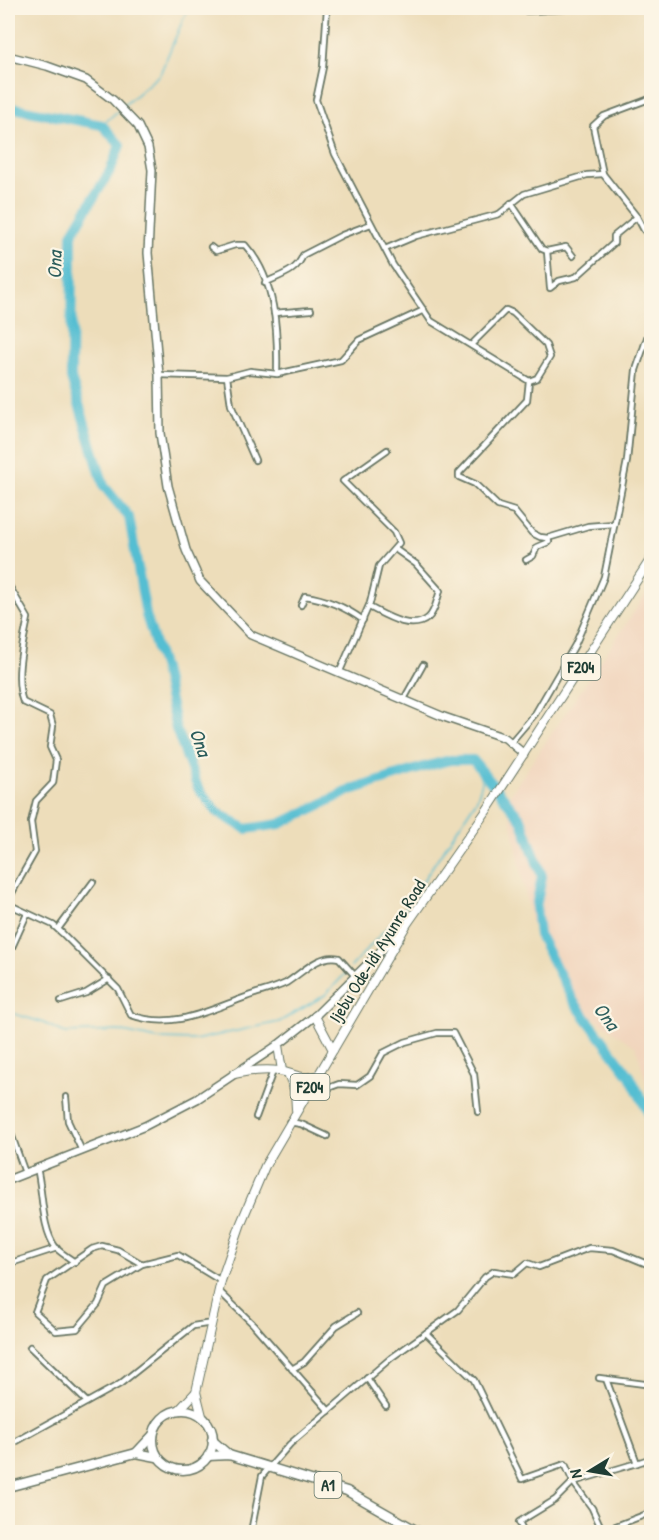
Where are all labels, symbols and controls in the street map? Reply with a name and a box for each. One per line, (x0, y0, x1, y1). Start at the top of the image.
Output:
water label: Ona (40, 249, 68, 279)
road number: F204 (562, 654, 600, 680)
water label: Ona (184, 724, 219, 762)
street label: Ijebu Ode-Idi Ayunre Road (323, 875, 431, 1027)
water label: Ona (588, 997, 628, 1037)
road number: F204 (290, 1074, 330, 1100)
north arrow (560, 1441, 620, 1501)
text: N (564, 1467, 587, 1480)
road number: A1 (314, 1472, 342, 1498)

